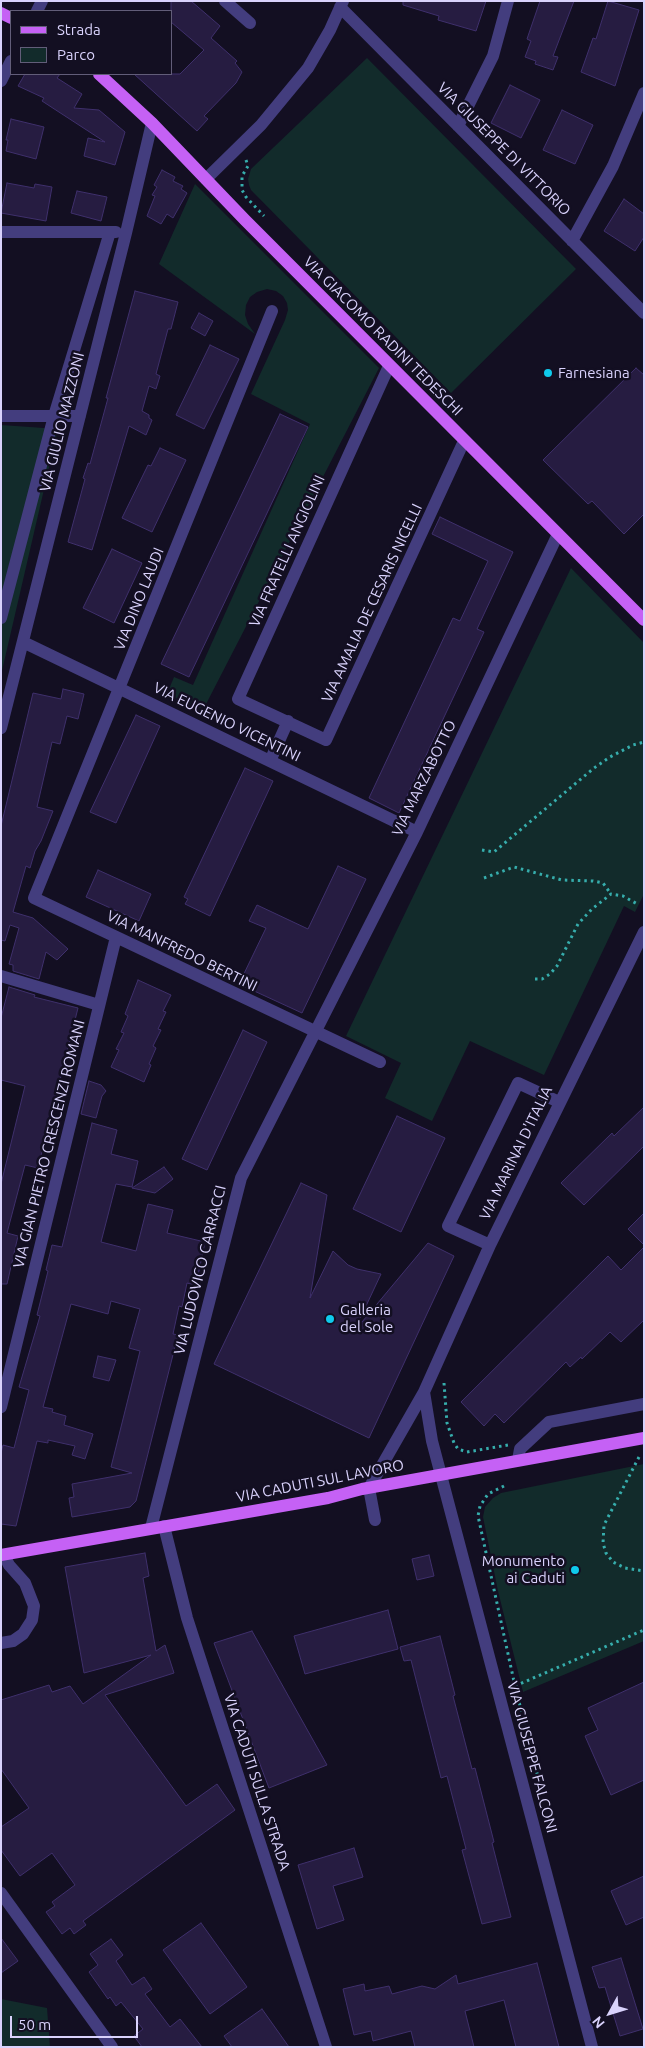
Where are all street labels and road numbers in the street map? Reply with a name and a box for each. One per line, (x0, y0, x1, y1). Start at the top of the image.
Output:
street label: VIA GIUSEPPE DI VITTORIO (434, 79, 574, 219)
street label: VIA GIACOMO RADINI TEDESCHI (300, 253, 466, 419)
street label: VIA GIULIO MAZZONI (36, 350, 88, 494)
street label: VIA FRATELLI ANGIOLINI (245, 472, 329, 630)
street label: VIA AMALIA DE CESARIS NICELLI (318, 501, 426, 705)
street label: VIA DINO LAUDI (110, 545, 168, 653)
street label: VIA EUGENIO VICENTINI (150, 679, 304, 765)
street label: VIA MARZABOTTO (388, 717, 460, 839)
street label: VIA MANFREDO BERTINI (104, 907, 260, 995)
street label: VIA GIAN PIETRO CRESCENZI ROMANI (9, 1018, 89, 1270)
street label: VIA MARINAI D'ITALIA (476, 1083, 556, 1223)
street label: VIA LUDOVICO CARRACCI (170, 1183, 230, 1357)
street label: VIA CADUTI SUL LAVORO (235, 1456, 405, 1506)
street label: VIA GIUSEPPE FALCONI (503, 1679, 561, 1835)
street label: VIA CADUTI SULLA STRADA (220, 1691, 294, 1873)

